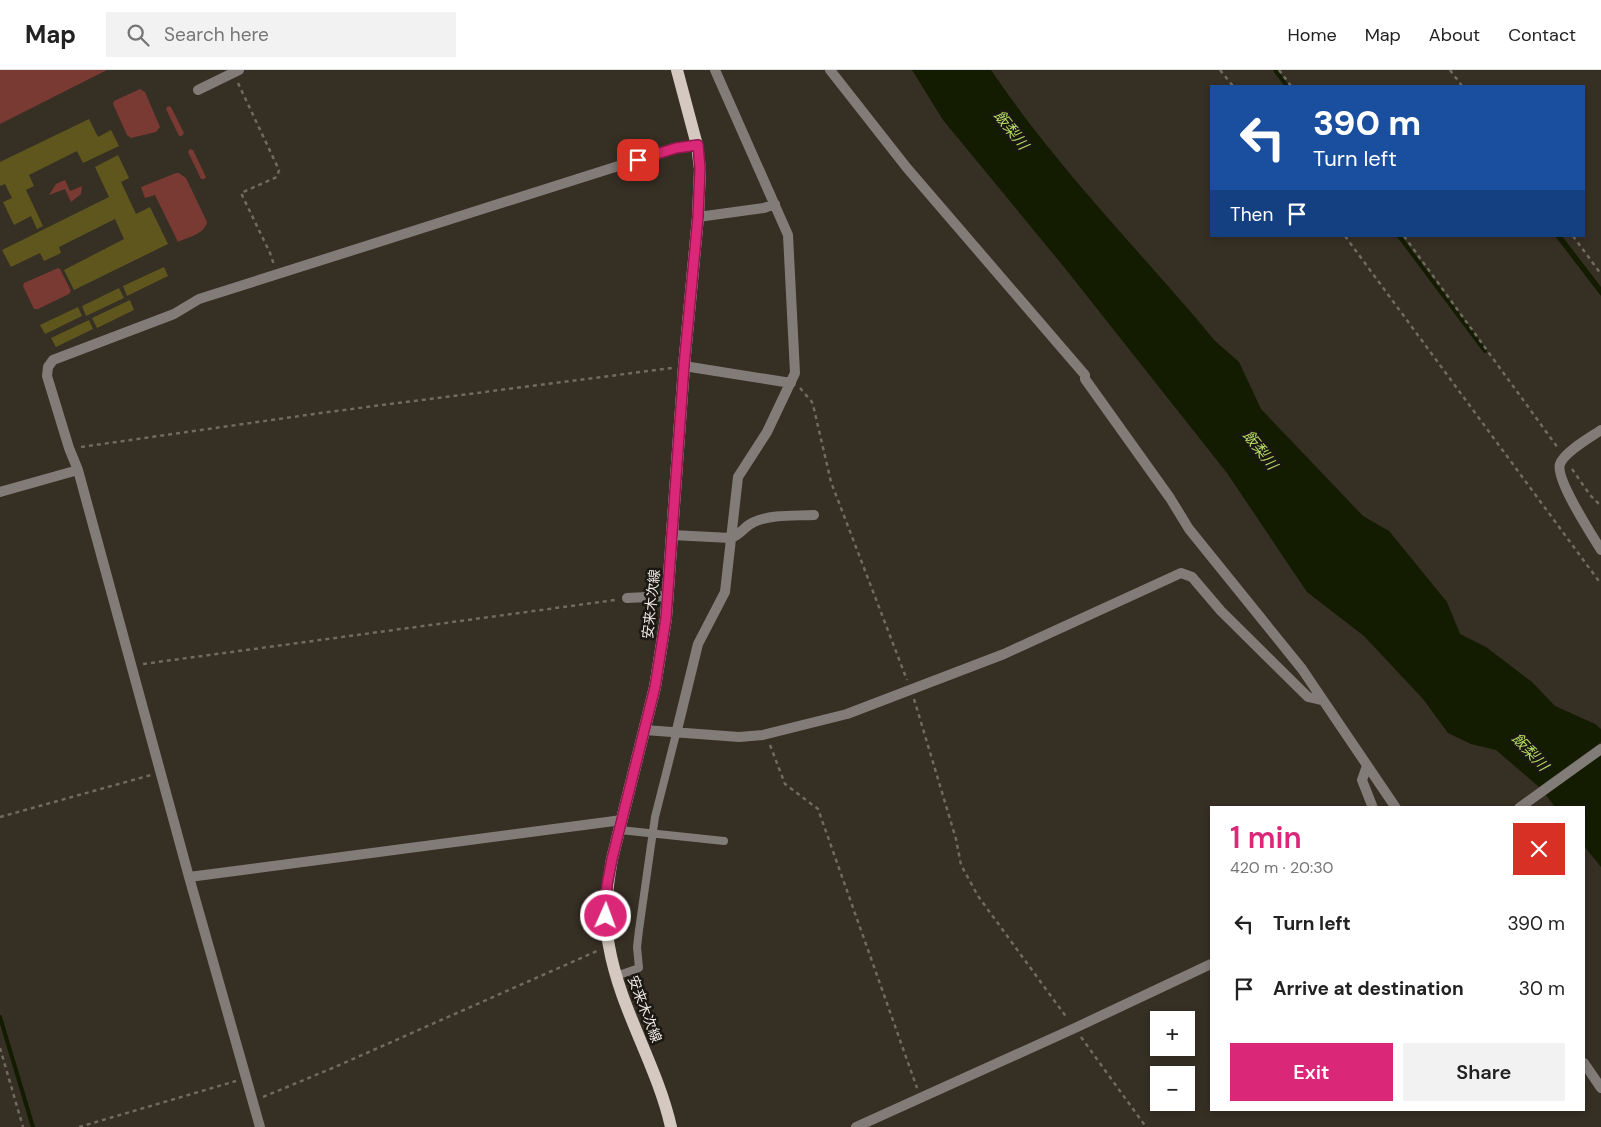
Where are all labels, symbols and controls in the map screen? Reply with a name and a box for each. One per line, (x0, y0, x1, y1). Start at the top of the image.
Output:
search box (106, 12, 456, 57)
text: Map (25, 19, 76, 50)
icon: search (124, 21, 152, 49)
text: Search here (164, 22, 269, 47)
text: Home (1287, 23, 1337, 47)
text: Map (1365, 23, 1401, 47)
text: About (1429, 23, 1480, 47)
text: Contact (1508, 23, 1576, 47)
text: 390 m (1313, 100, 1421, 146)
icon: left (1230, 105, 1295, 170)
water label: 飯梨川 (989, 106, 1034, 155)
pin (617, 139, 659, 181)
text: Turn left (1313, 144, 1397, 173)
icon: arrive (624, 146, 652, 174)
icon: arrive (1283, 200, 1311, 228)
text: Then (1230, 202, 1273, 227)
water label: 飯梨川 (1238, 426, 1283, 475)
street label: 安来木次線 (638, 568, 664, 640)
water label: 飯梨川 (1507, 729, 1554, 777)
text: 1 min (1230, 818, 1302, 857)
button: close (1513, 823, 1565, 875)
text: 420 m · 20:30 (1230, 857, 1334, 878)
position arrow (579, 889, 631, 941)
icon: left (1230, 910, 1258, 938)
text: Turn left (1273, 911, 1351, 936)
text: 390 m (1507, 911, 1565, 936)
street label: 安来木次線 (624, 973, 666, 1045)
icon: arrive (1230, 975, 1258, 1003)
text: Arrive at destination (1273, 976, 1464, 1001)
text: 30 m (1519, 976, 1565, 1001)
map controls (1150, 1011, 1195, 1111)
button: + (1150, 1011, 1195, 1056)
button: Exit (1230, 1043, 1393, 1101)
button: Share (1403, 1043, 1565, 1101)
button: − (1150, 1066, 1195, 1111)

